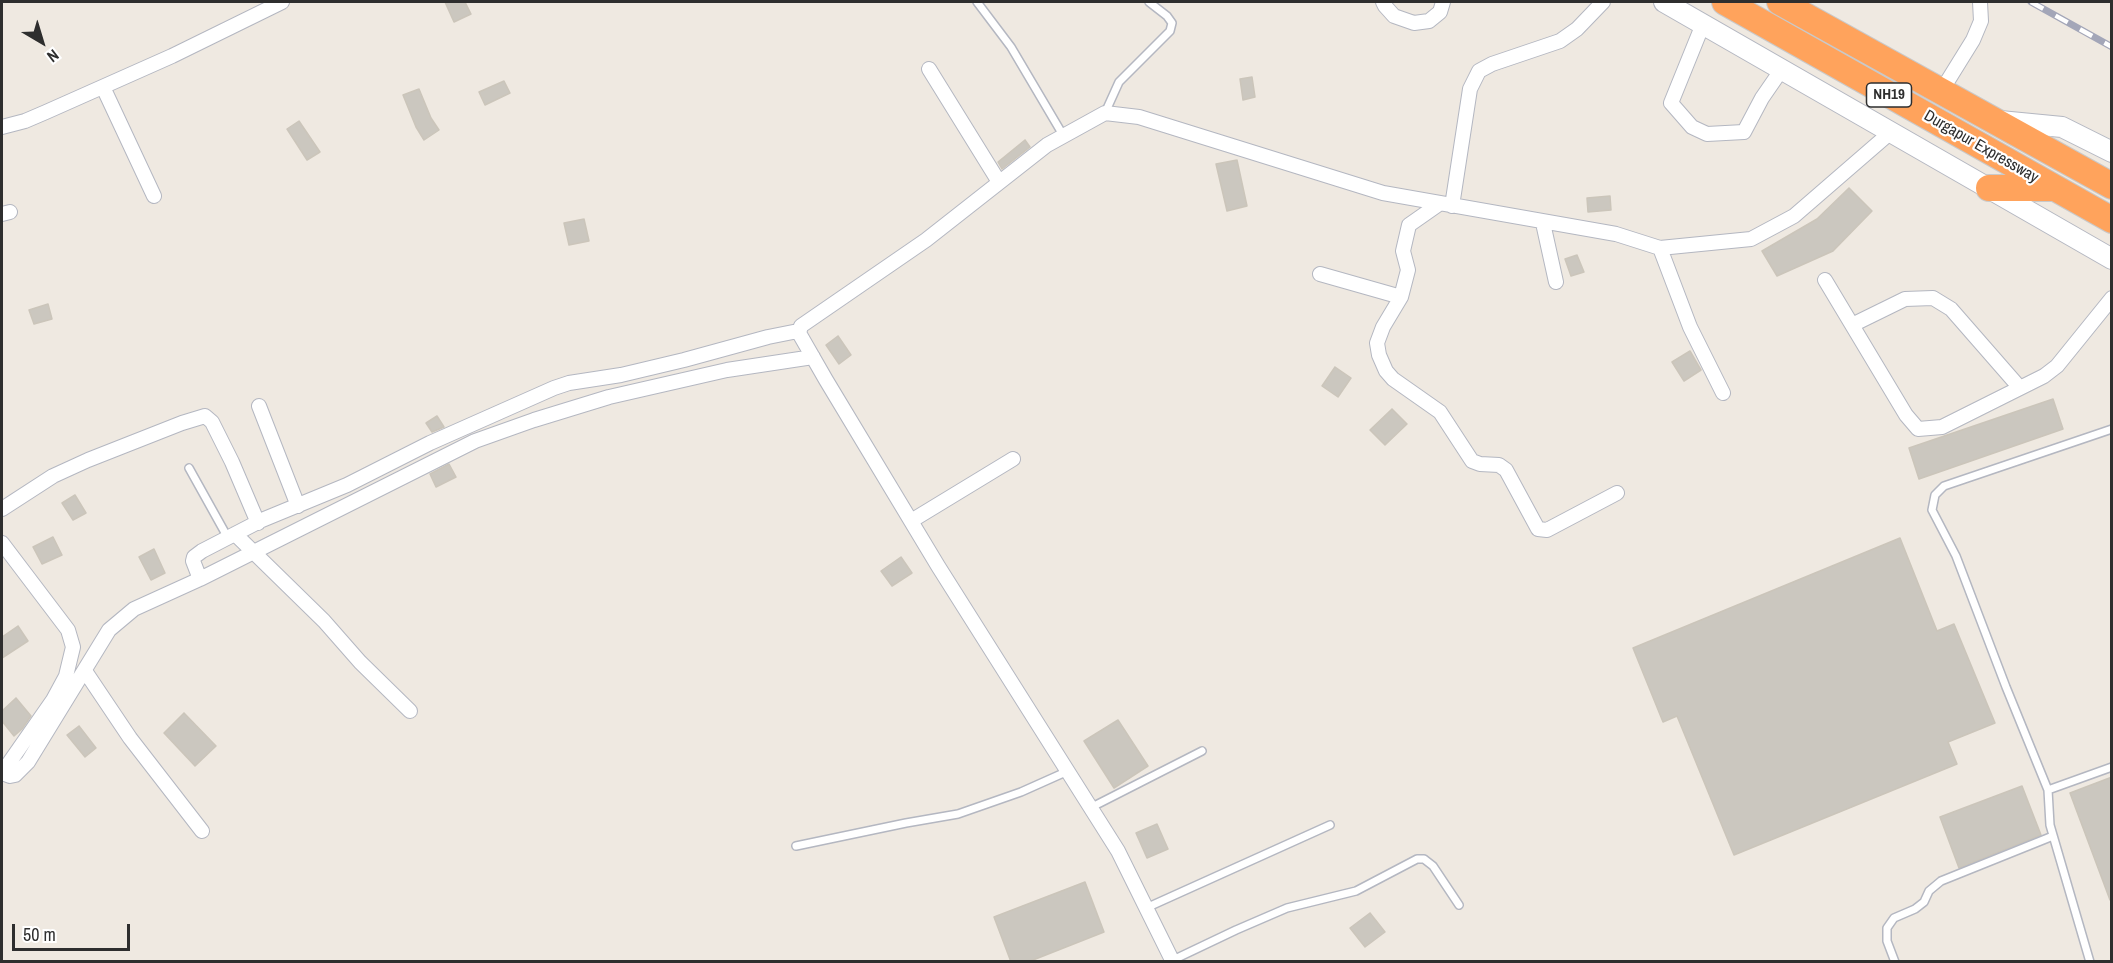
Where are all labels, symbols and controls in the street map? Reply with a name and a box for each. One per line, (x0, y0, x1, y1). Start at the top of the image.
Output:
north arrow (12, 12, 72, 72)
text: N (43, 45, 64, 68)
road number: NH19 (1866, 83, 1912, 107)
street label: Durgapur Expressway (1920, 106, 2042, 188)
scale bar (15, 912, 134, 950)
text: 50 m (23, 922, 56, 947)

